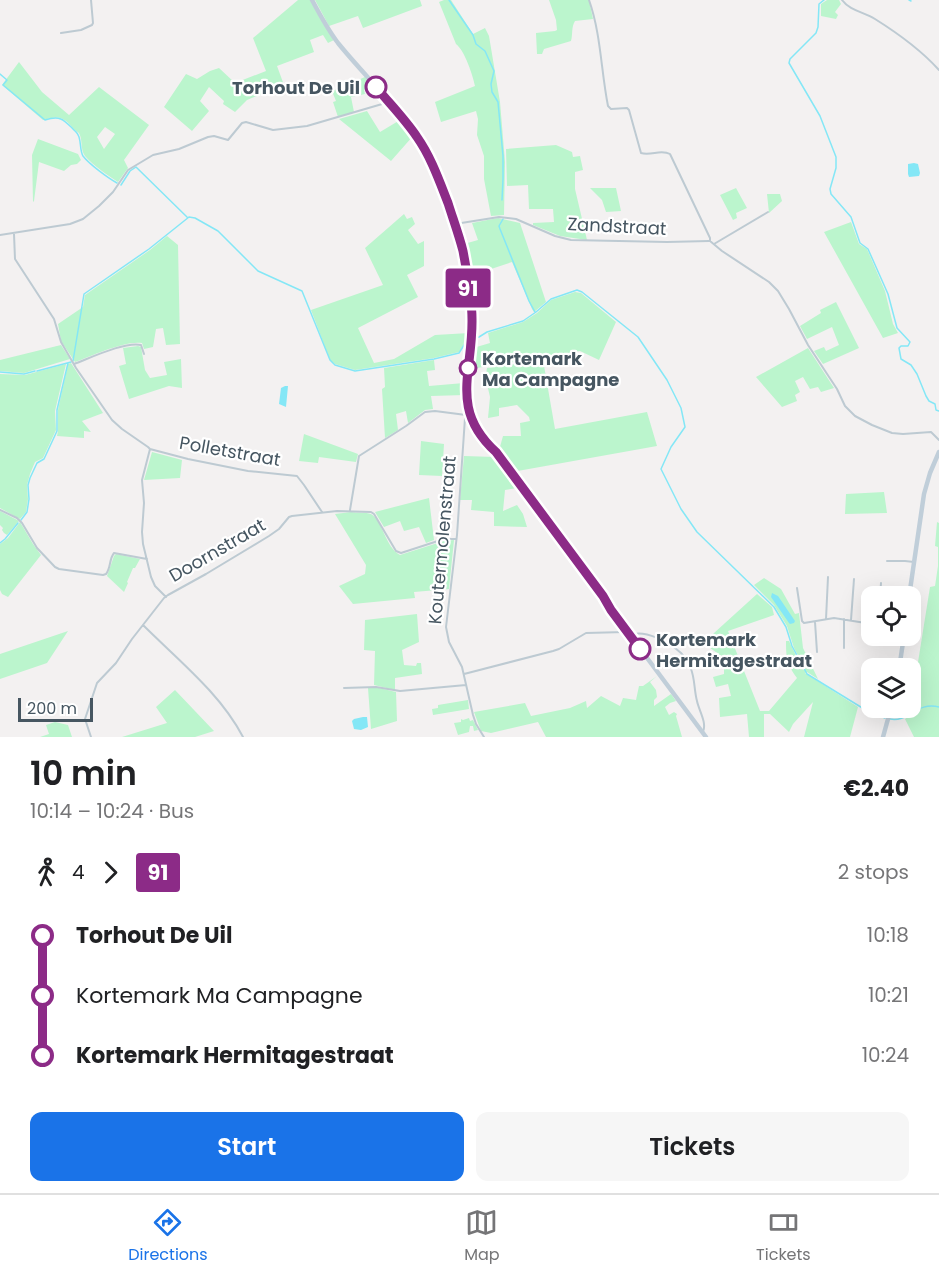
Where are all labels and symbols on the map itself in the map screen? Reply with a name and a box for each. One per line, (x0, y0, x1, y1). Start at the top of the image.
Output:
place label: Torhout De Uil (232, 75, 360, 100)
marker: Torhout De Uil (365, 76, 387, 98)
street label: Zandstraat (567, 211, 667, 241)
line badge: 91 (441, 268, 495, 308)
place label: Kortemark Ma Campagne (482, 346, 619, 392)
marker: Kortemark Ma Campagne (459, 359, 477, 377)
street label: Polletstraat (178, 430, 282, 472)
street label: Koutermolenstraat (422, 455, 462, 625)
street label: Doornstraat (164, 512, 270, 588)
place label: Kortemark Hermitagestraat (656, 627, 812, 673)
marker: Kortemark Hermitagestraat (629, 638, 651, 660)
scale bar (18, 695, 93, 722)

